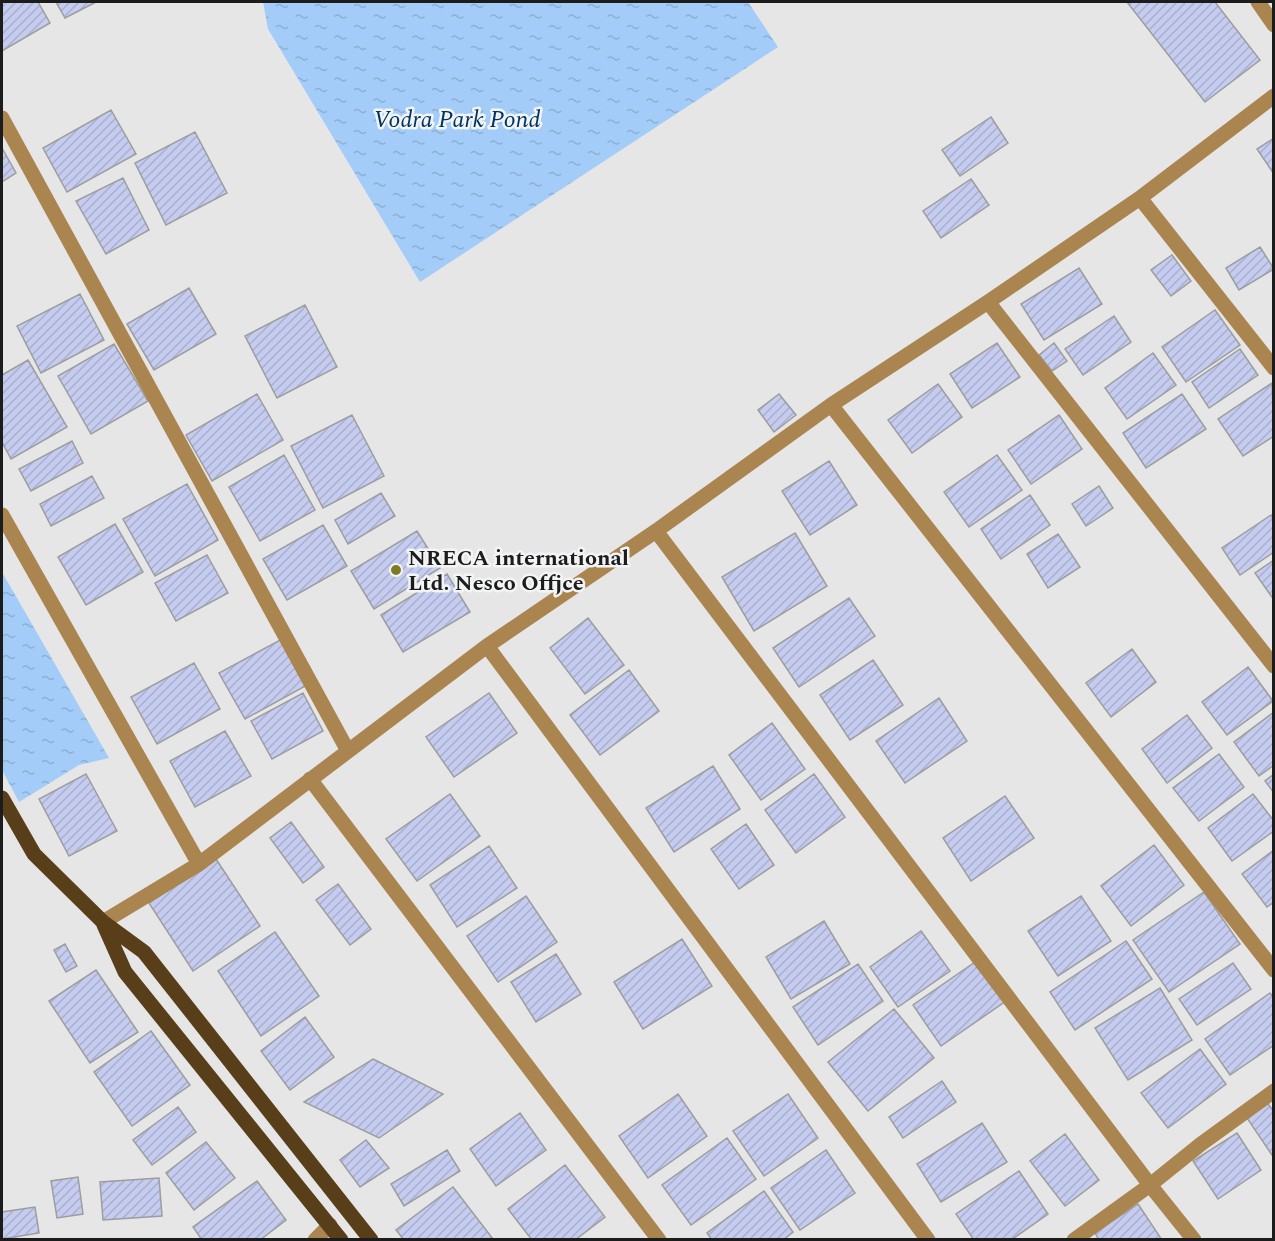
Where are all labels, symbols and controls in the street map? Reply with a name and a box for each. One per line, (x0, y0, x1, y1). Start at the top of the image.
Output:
water label: Vodra Park Pond (373, 102, 541, 138)
place label: NRECA international Ltd. Nesco Offjce (408, 542, 629, 600)
marker: NRECA international Ltd. Nesco Offjce (389, 563, 403, 577)

